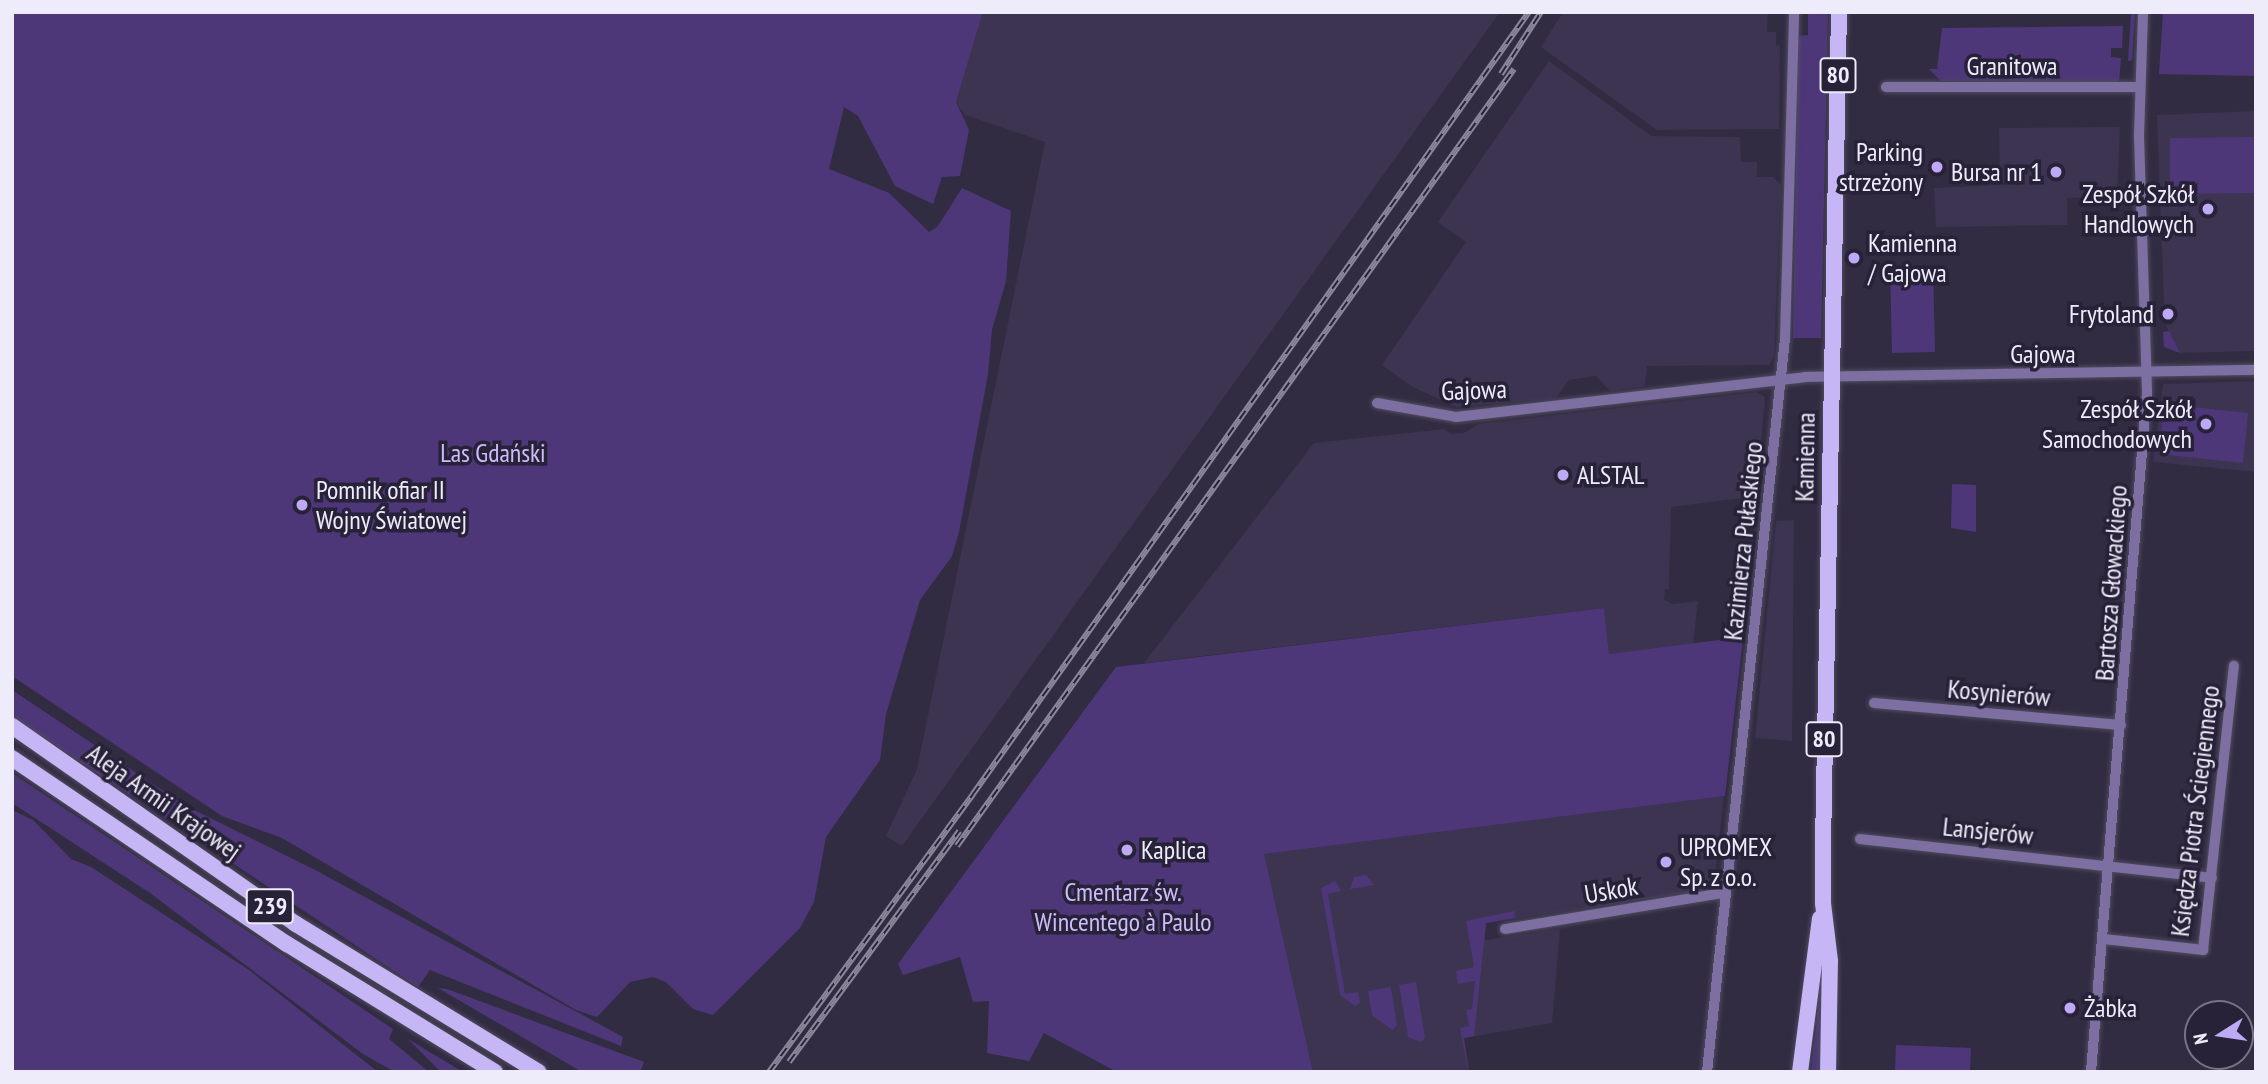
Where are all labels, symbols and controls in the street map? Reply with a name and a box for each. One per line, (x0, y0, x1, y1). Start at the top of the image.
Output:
street label: Granitowa (1966, 50, 2058, 82)
road number: 80 (1819, 54, 1857, 96)
place label: Parking strzeżony (1839, 136, 1923, 198)
place label: Bursa nr 1 (1951, 156, 2042, 188)
marker: Parking strzeżony (1929, 159, 1945, 175)
marker: Bursa nr 1 (2048, 164, 2064, 180)
place label: Zespół Szkół Handlowych (2082, 178, 2194, 240)
marker: Zespół Szkół Handlowych (2200, 201, 2216, 217)
place label: Kamienna / Gajowa (1868, 227, 1957, 288)
marker: Kamienna / Gajowa (1846, 250, 1862, 266)
place label: Frytoland (2069, 298, 2154, 330)
marker: Frytoland (2160, 306, 2176, 322)
street label: Gajowa (2010, 338, 2076, 370)
street label: Gajowa (1441, 373, 1507, 407)
place label: Zespół Szkół Samochodowych (2042, 393, 2192, 454)
street label: Kamienna (1789, 412, 1821, 502)
marker: Zespół Szkół Samochodowych (2198, 416, 2214, 432)
park label: Las Gdański (440, 437, 546, 469)
street label: Kazimierza Pułaskiego (1717, 440, 1769, 642)
place label: ALSTAL (1577, 459, 1644, 491)
marker: ALSTAL (1555, 467, 1571, 483)
place label: Pomnik ofiar II Wojny Światowej (316, 474, 468, 536)
street label: Bartosza Głowackiego (2089, 484, 2133, 682)
marker: Pomnik ofiar II Wojny Światowej (294, 497, 310, 513)
street label: Kosynierów (1946, 673, 2052, 713)
street label: Księdza Piotra Ściegiennego (2164, 684, 2226, 938)
road number: 80 (1805, 718, 1843, 760)
street label: Aleja Armii Krajowej (81, 737, 247, 867)
street label: Lansjerów (1941, 811, 2035, 851)
place label: UPROMEX Sp. z o.o. (1680, 831, 1772, 892)
place label: Kaplica (1141, 834, 1206, 866)
marker: Kaplica (1119, 842, 1135, 858)
marker: UPROMEX Sp. z o.o. (1658, 854, 1674, 870)
street label: Uskok (1582, 870, 1640, 910)
park label: Cmentarz św. Wincentego à Paulo (1035, 876, 1211, 938)
road number: 239 (246, 885, 294, 926)
place label: Żabka (2084, 992, 2137, 1024)
marker: Żabka (2062, 1000, 2078, 1016)
north arrow (2184, 1000, 2254, 1070)
text: N (2188, 1031, 2213, 1046)

